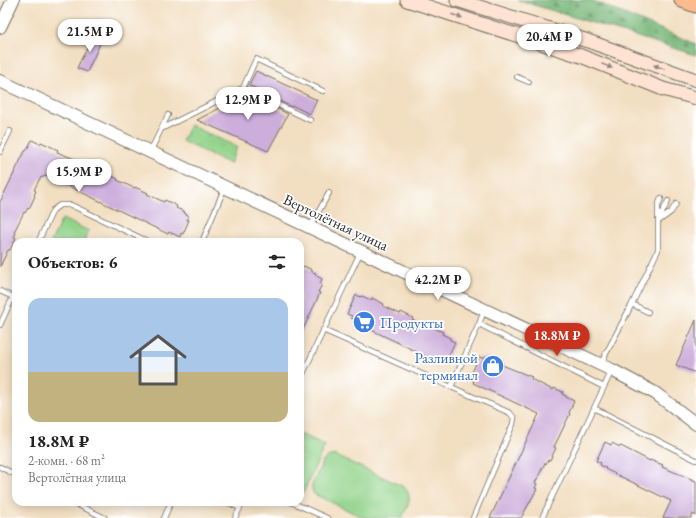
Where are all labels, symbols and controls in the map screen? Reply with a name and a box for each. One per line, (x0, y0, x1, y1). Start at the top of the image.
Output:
one-way arrow (452, 13, 464, 19)
pin: 21.5M ₽ (53, 19, 127, 53)
text: 21.5M ₽ (67, 23, 113, 40)
pin: 20.4M ₽ (512, 24, 586, 58)
text: 20.4M ₽ (526, 28, 572, 45)
one-way arrow (602, 64, 614, 70)
one-way arrow (653, 64, 665, 70)
pin: 12.9M ₽ (211, 87, 285, 121)
text: 12.9M ₽ (225, 91, 271, 108)
pin: 15.9M ₽ (42, 159, 116, 193)
text: 15.9M ₽ (56, 163, 102, 180)
street label: Вертолётная улица (281, 189, 391, 255)
text: Объектов: 6 (28, 251, 118, 273)
icon: filters (266, 251, 288, 273)
pin: 42.2M ₽ (401, 267, 475, 301)
text: 42.2M ₽ (415, 271, 461, 288)
supermarket icon: Продукты (351, 309, 377, 335)
place label: Продукты (380, 313, 443, 332)
pin: 18.8M ₽ (520, 323, 594, 357)
icon: home (122, 324, 194, 396)
text: 18.8M ₽ (534, 327, 580, 344)
place label: Разливной терминал (414, 348, 478, 384)
shop icon: Разливной терминал (480, 353, 506, 379)
text: 18.8M ₽ (28, 430, 89, 452)
text: 2-комн. · 68 m² (28, 452, 105, 469)
text: Вертолётная улица (28, 469, 126, 486)

